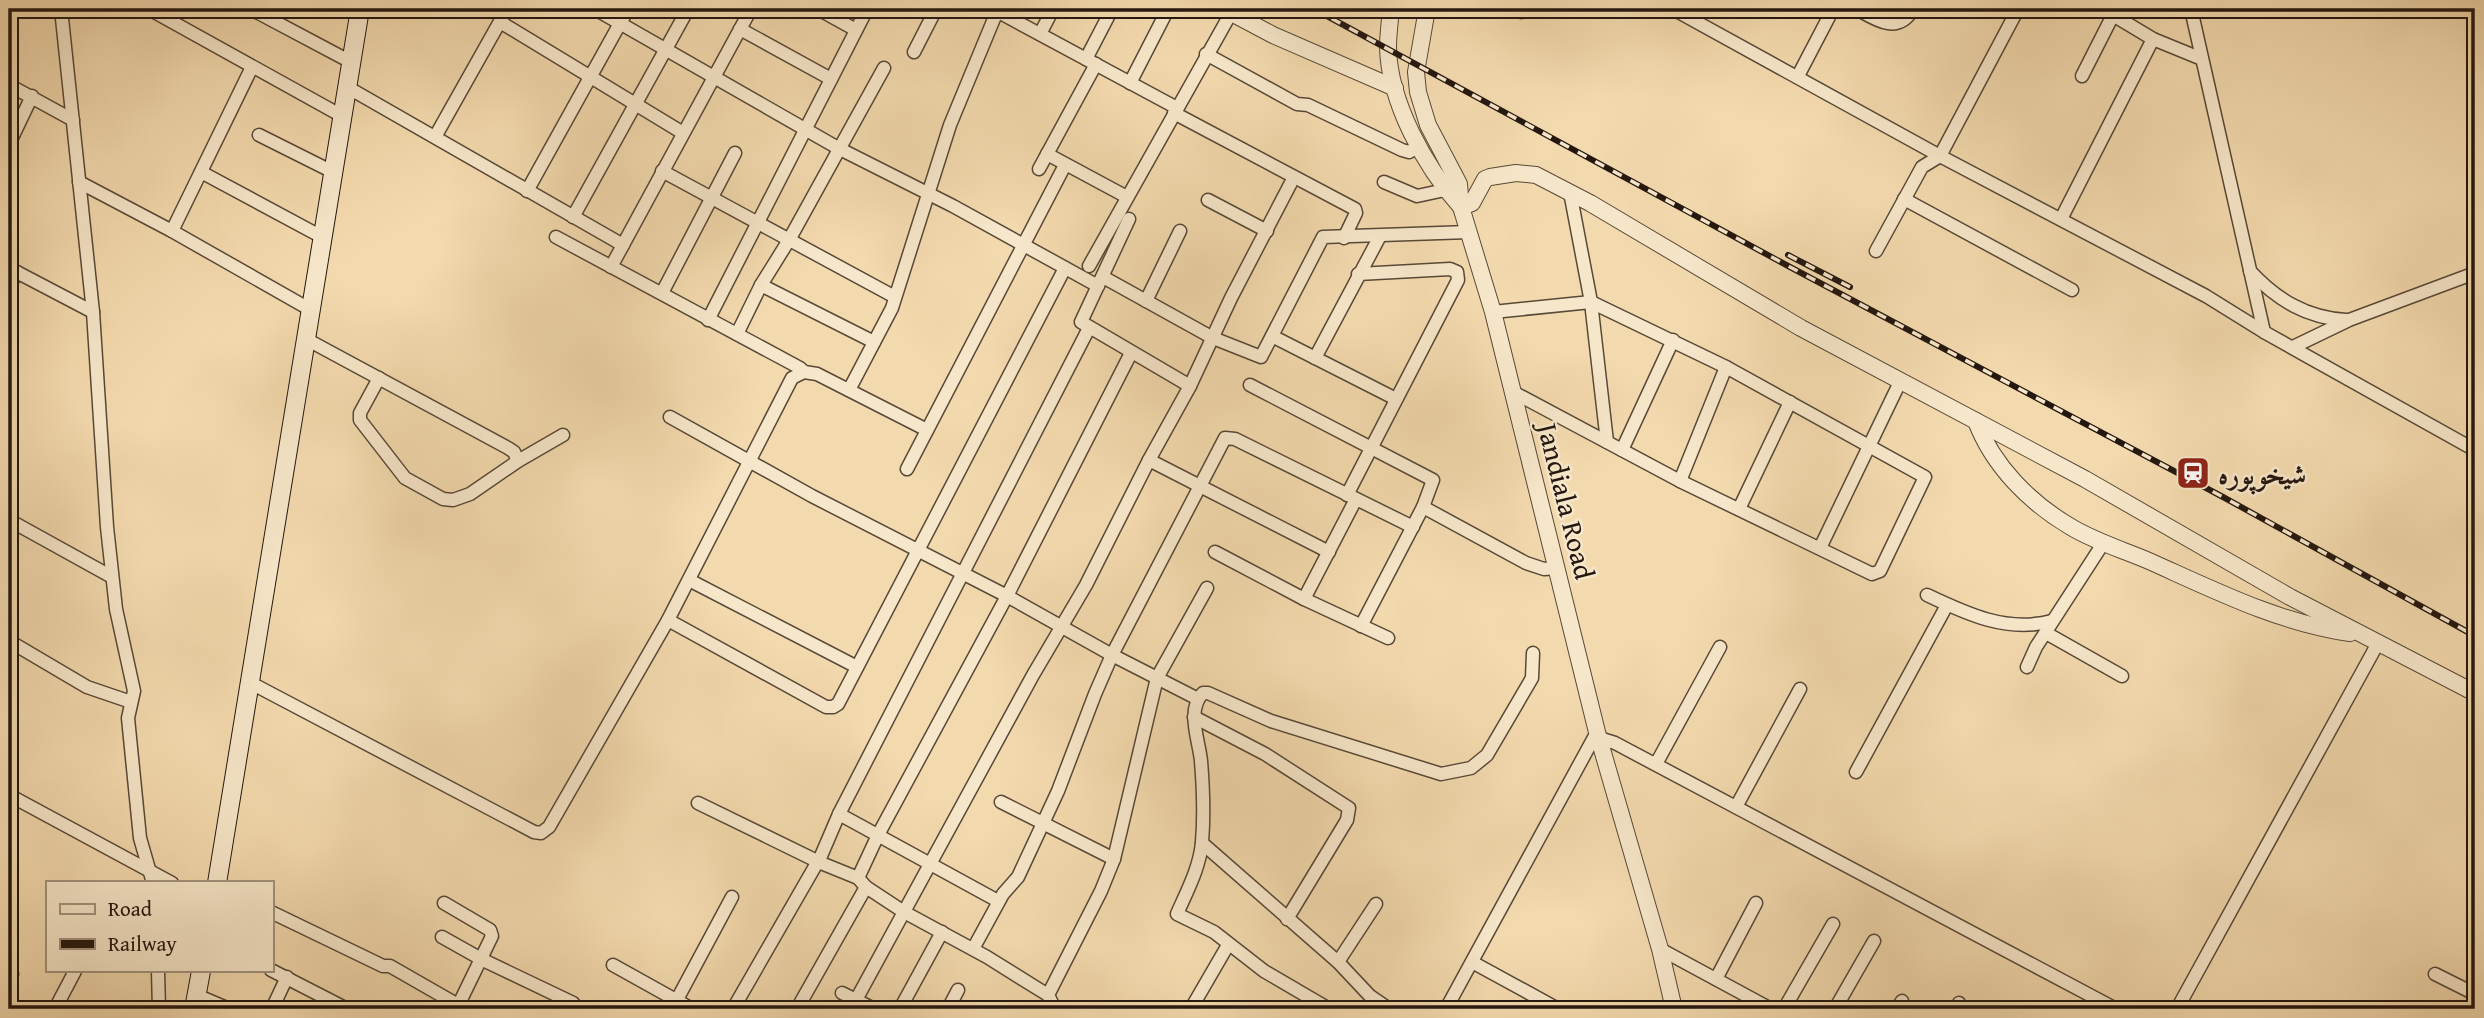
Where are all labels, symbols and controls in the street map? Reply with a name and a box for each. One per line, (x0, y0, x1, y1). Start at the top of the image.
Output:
street label: Jandiala Road (1527, 416, 1606, 583)
place label: شیخوپورہ (2218, 453, 2306, 495)
station icon: شیخوپورہ (2174, 454, 2212, 492)
legend (46, 881, 273, 972)
text: Road (108, 893, 153, 924)
text: Railway (108, 928, 177, 959)

